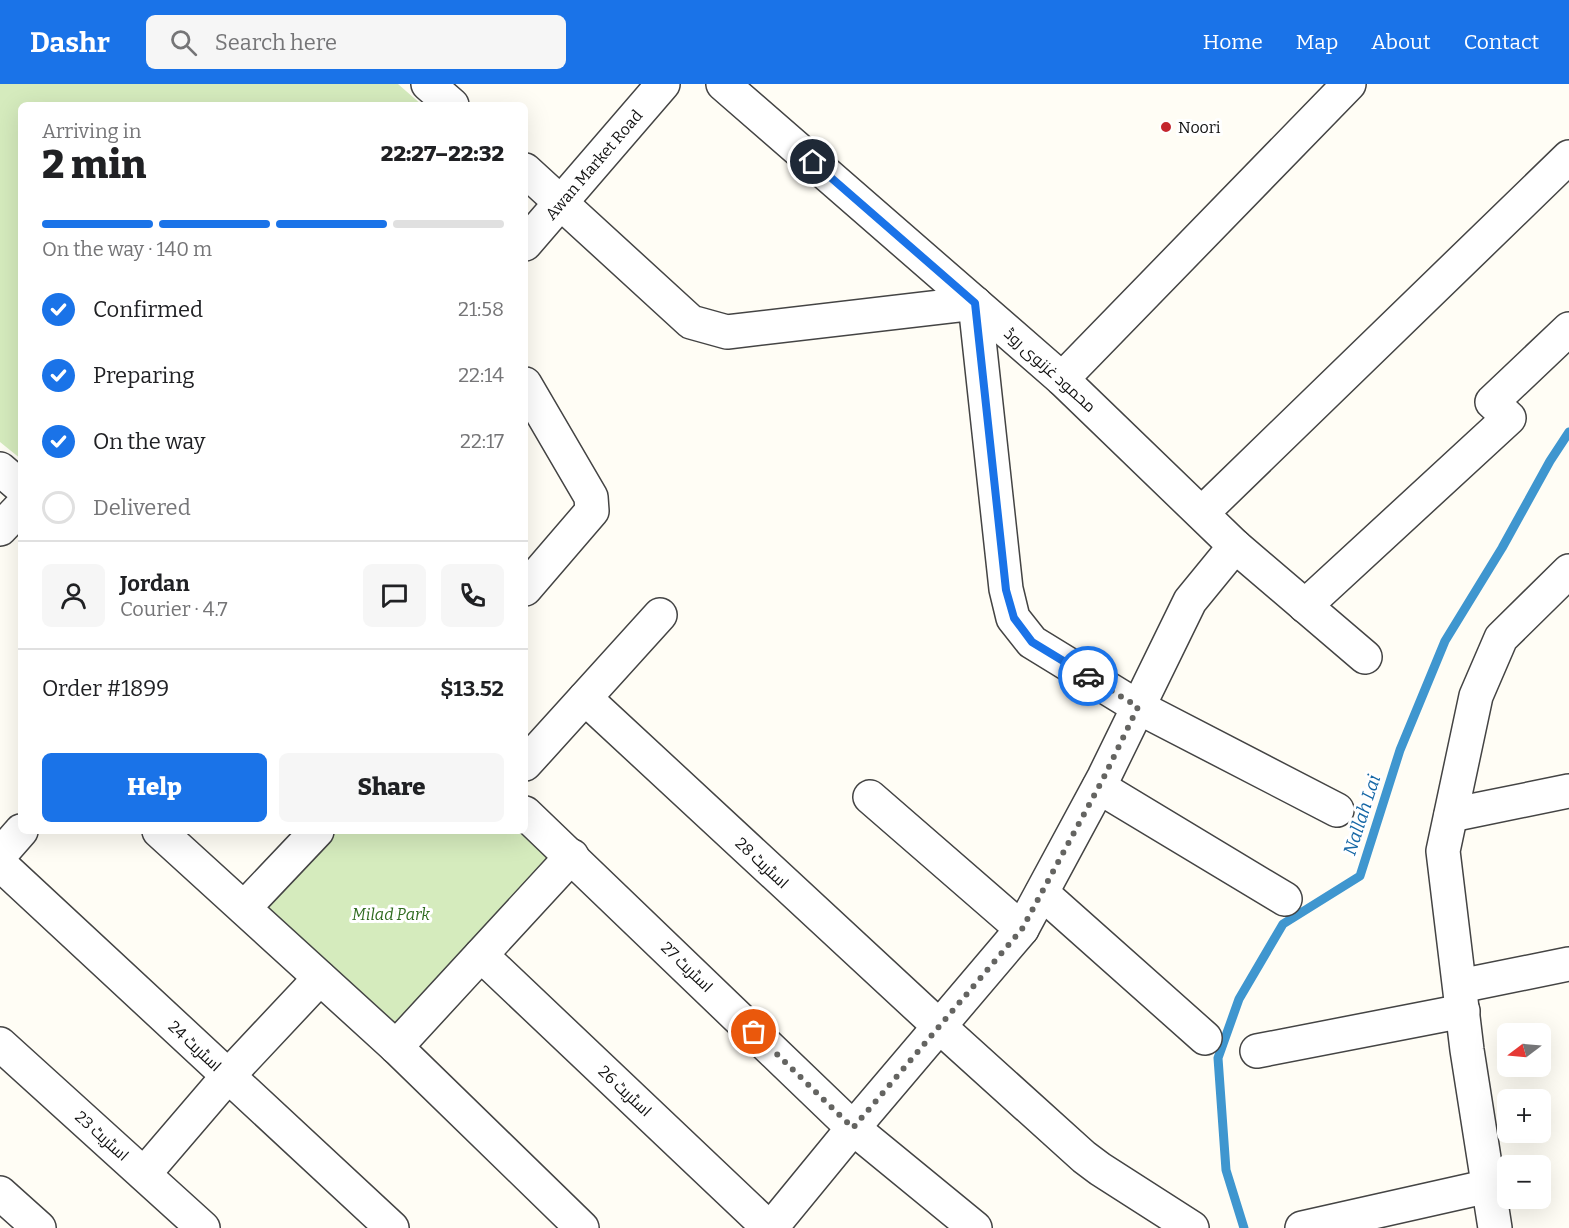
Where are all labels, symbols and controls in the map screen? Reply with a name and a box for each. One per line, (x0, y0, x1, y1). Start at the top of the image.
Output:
search box (146, 15, 566, 69)
text: Dashr (30, 26, 110, 59)
icon: search (167, 26, 200, 59)
text: Search here (215, 29, 337, 56)
text: Home (1203, 29, 1263, 55)
text: Map (1296, 29, 1338, 55)
text: About (1371, 29, 1431, 55)
text: Contact (1464, 29, 1539, 55)
street label: Awan Market Road (541, 105, 646, 223)
place label: Noori (1178, 118, 1221, 137)
text: Arriving in (42, 119, 141, 143)
marker: Noori (1159, 120, 1173, 134)
pin (787, 136, 838, 187)
text: 22:27–22:32 (381, 140, 504, 167)
text: 2 min (42, 142, 146, 188)
icon: home (796, 145, 829, 178)
text: On the way · 140 m (42, 237, 212, 261)
icon: check (42, 293, 75, 326)
text: Confirmed (93, 296, 203, 323)
text: 21:58 (458, 297, 504, 321)
street label: محمود غزنوی روڈ (1000, 324, 1100, 417)
icon: check (42, 359, 75, 392)
text: Preparing (93, 362, 195, 389)
text: 22:14 (458, 363, 504, 387)
icon: check (42, 425, 75, 458)
text: On the way (93, 428, 205, 455)
text: 22:17 (460, 429, 504, 453)
text: Delivered (93, 494, 191, 521)
button: person (42, 564, 105, 627)
button: chat (363, 564, 426, 627)
button: phone (441, 564, 504, 627)
text: Jordan (120, 570, 190, 597)
text: Courier · 4.7 (120, 597, 228, 621)
courier (1058, 646, 1118, 706)
icon: car (1072, 660, 1105, 693)
text: Order #1899 (42, 675, 169, 702)
text: $13.52 (440, 675, 504, 702)
button: Help (42, 753, 267, 822)
button: Share (279, 753, 504, 822)
water label: Nallah Lai (1339, 772, 1385, 858)
street label: اسٹریٹ 28 (731, 834, 793, 892)
park label: Milad Park (352, 905, 430, 924)
street label: اسٹریٹ 27 (657, 938, 717, 996)
pin (728, 1006, 779, 1057)
icon: bag (737, 1015, 770, 1048)
street label: اسٹریٹ 24 (165, 1017, 225, 1075)
north arrow (1497, 1023, 1551, 1077)
map controls (1497, 1023, 1551, 1209)
street label: اسٹریٹ 26 (594, 1062, 656, 1120)
button: + (1497, 1089, 1551, 1143)
street label: اسٹریٹ 23 (71, 1107, 133, 1165)
button: − (1497, 1155, 1551, 1209)

